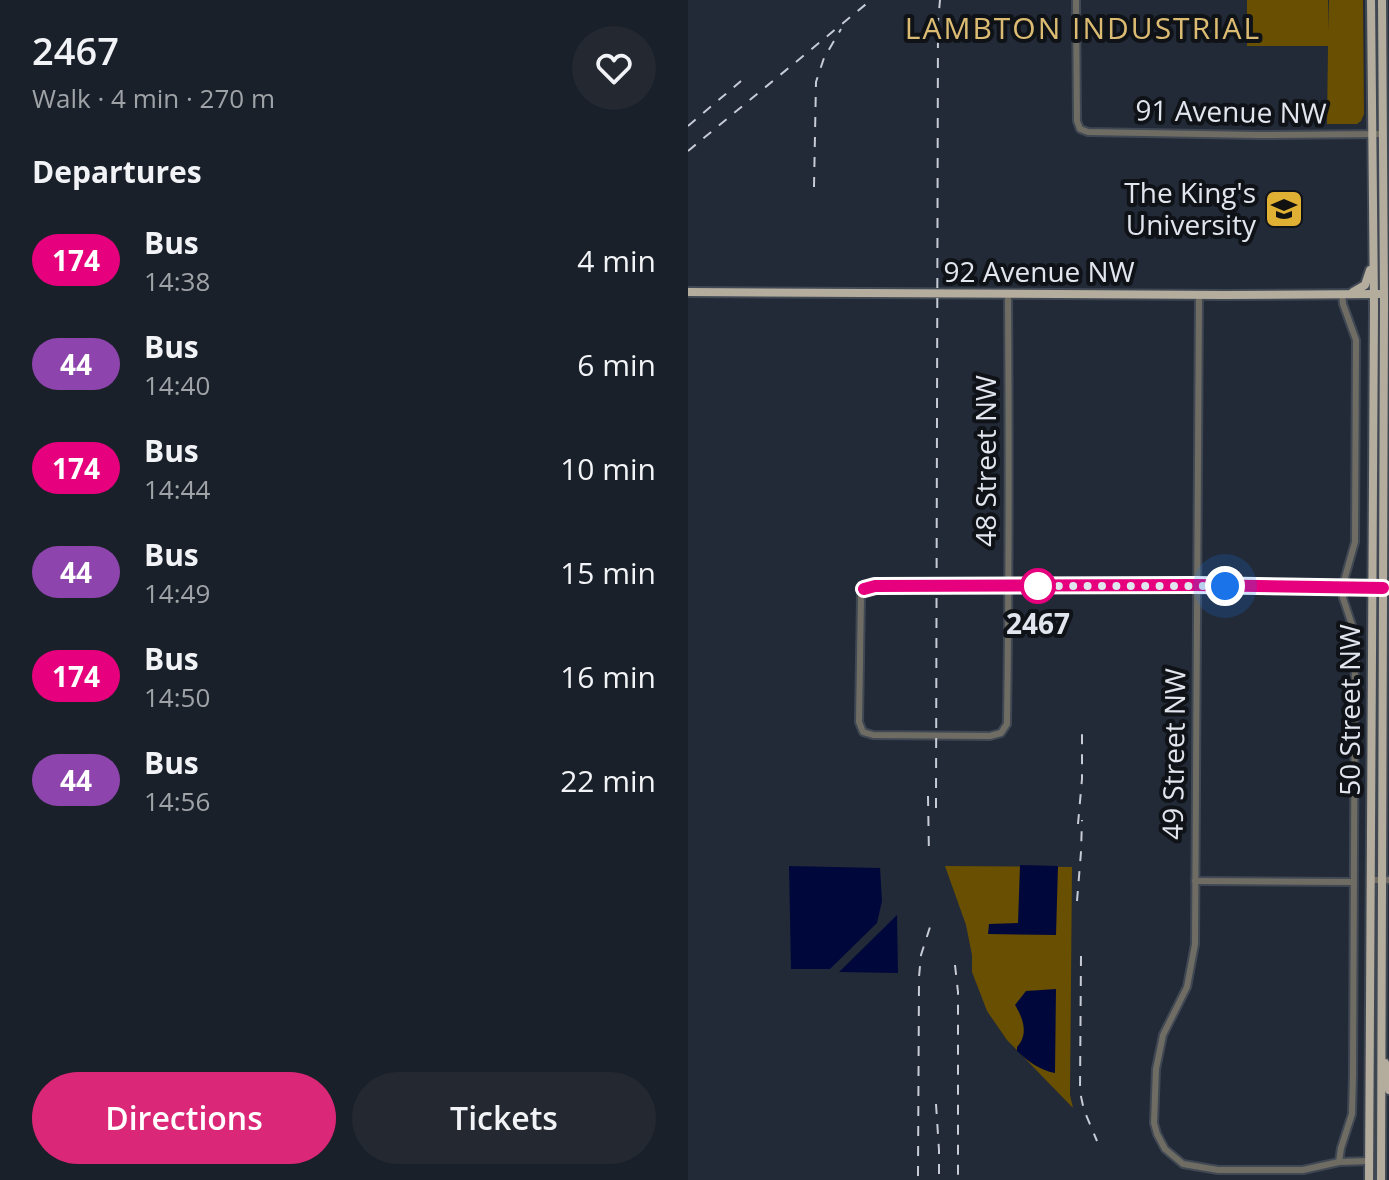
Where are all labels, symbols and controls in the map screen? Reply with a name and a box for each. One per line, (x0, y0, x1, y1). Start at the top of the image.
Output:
district label: LAMBTON INDUSTRIAL (905, 7, 1261, 48)
text: 2467 (32, 24, 119, 76)
button: heart (572, 26, 656, 110)
text: Walk · 4 min · 270 m (32, 80, 275, 116)
street label: 91 Avenue NW (1135, 90, 1327, 132)
text: Departures (32, 151, 202, 192)
place label: The King's University (1124, 173, 1257, 243)
school or university icon: The King's University (1263, 188, 1305, 230)
text: Bus (144, 222, 199, 263)
text: 4 min (577, 240, 656, 281)
text: 174 (52, 241, 100, 279)
street label: 92 Avenue NW (944, 252, 1135, 290)
text: 14:38 (144, 263, 210, 299)
text: Bus (144, 326, 199, 367)
text: 6 min (577, 344, 656, 385)
text: 44 (60, 345, 92, 383)
text: 14:40 (144, 367, 210, 403)
street label: 48 Street NW (966, 375, 1004, 547)
text: Bus (144, 430, 199, 471)
text: 10 min (560, 448, 656, 489)
text: 174 (52, 449, 100, 487)
text: 14:44 (144, 471, 210, 507)
text: Bus (144, 534, 199, 575)
text: 15 min (560, 552, 656, 593)
text: 44 (60, 553, 92, 591)
your location (1205, 566, 1245, 606)
marker: 2467 (1021, 569, 1055, 603)
text: 14:49 (144, 575, 210, 611)
place label: 2467 (1006, 604, 1070, 642)
street label: 50 Street NW (1330, 624, 1368, 796)
text: Bus (144, 638, 199, 679)
text: 16 min (560, 656, 656, 697)
text: 174 (52, 657, 100, 695)
street label: 49 Street NW (1153, 668, 1193, 840)
text: 14:50 (144, 679, 210, 715)
text: Bus (144, 742, 199, 783)
text: 22 min (560, 760, 656, 801)
text: 44 (60, 761, 92, 799)
text: 14:56 (144, 783, 210, 819)
button: Directions (32, 1072, 336, 1164)
button: Tickets (352, 1072, 656, 1164)

